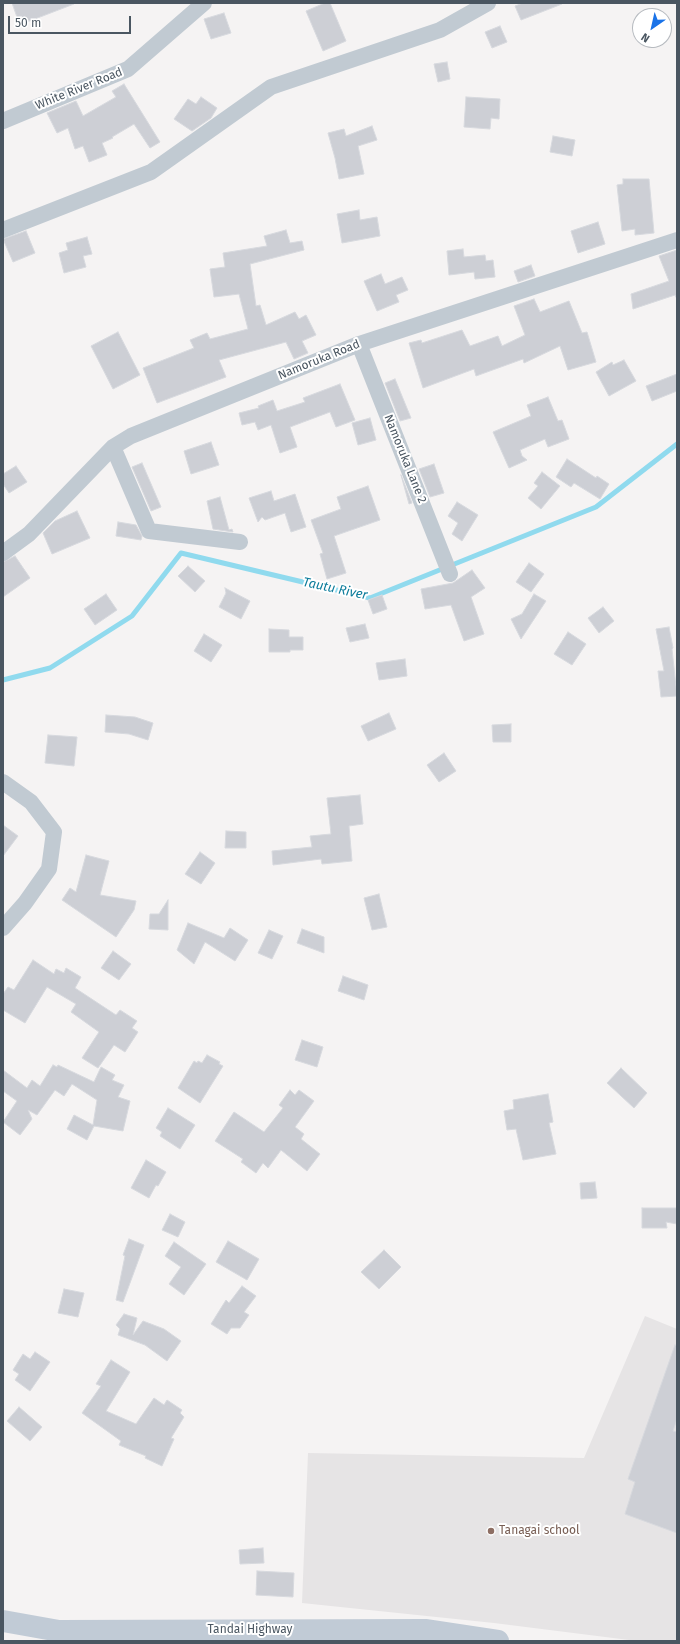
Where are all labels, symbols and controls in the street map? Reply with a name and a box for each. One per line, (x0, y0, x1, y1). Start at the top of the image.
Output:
scale bar (10, 8, 133, 34)
north arrow (632, 8, 672, 48)
text: 50 m (15, 16, 41, 30)
text: N (639, 30, 652, 45)
street label: White River Road (33, 65, 125, 113)
street label: Namoruka Road (276, 337, 362, 383)
street label: Namoruka Lane 2 (381, 413, 429, 505)
water label: Tautu River (301, 575, 369, 603)
place label: Tanagai school (499, 1524, 580, 1538)
marker: Tanagai school (486, 1526, 496, 1536)
street label: Tandai Highway (208, 1623, 292, 1637)

